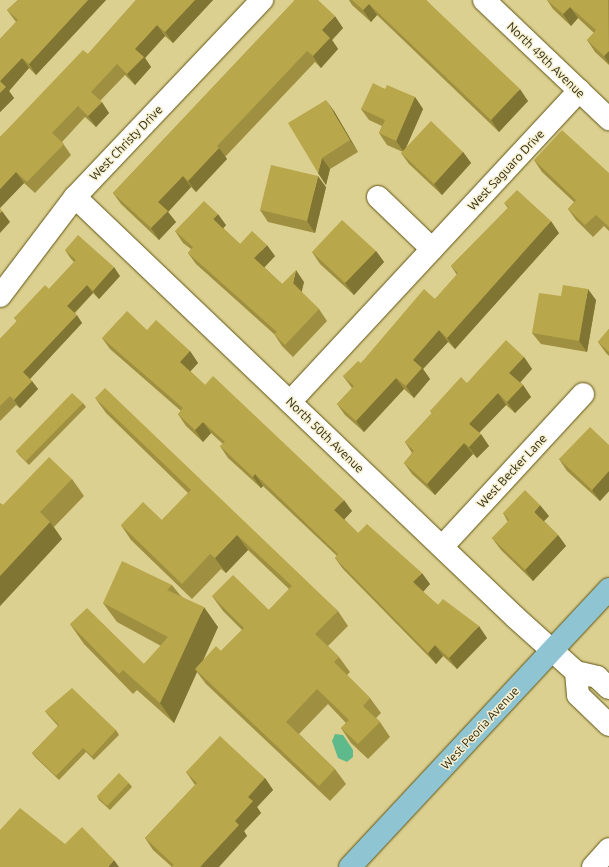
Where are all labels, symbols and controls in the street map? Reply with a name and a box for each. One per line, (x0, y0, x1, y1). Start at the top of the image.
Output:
street label: North 49th Avenue (504, 19, 588, 101)
street label: West Christy Drive (87, 102, 165, 184)
street label: West Saguaro Drive (465, 127, 547, 213)
street label: North 50th Avenue (283, 394, 367, 476)
street label: West Becker Lane (474, 431, 550, 511)
street label: West Peoria Avenue (438, 684, 522, 772)

